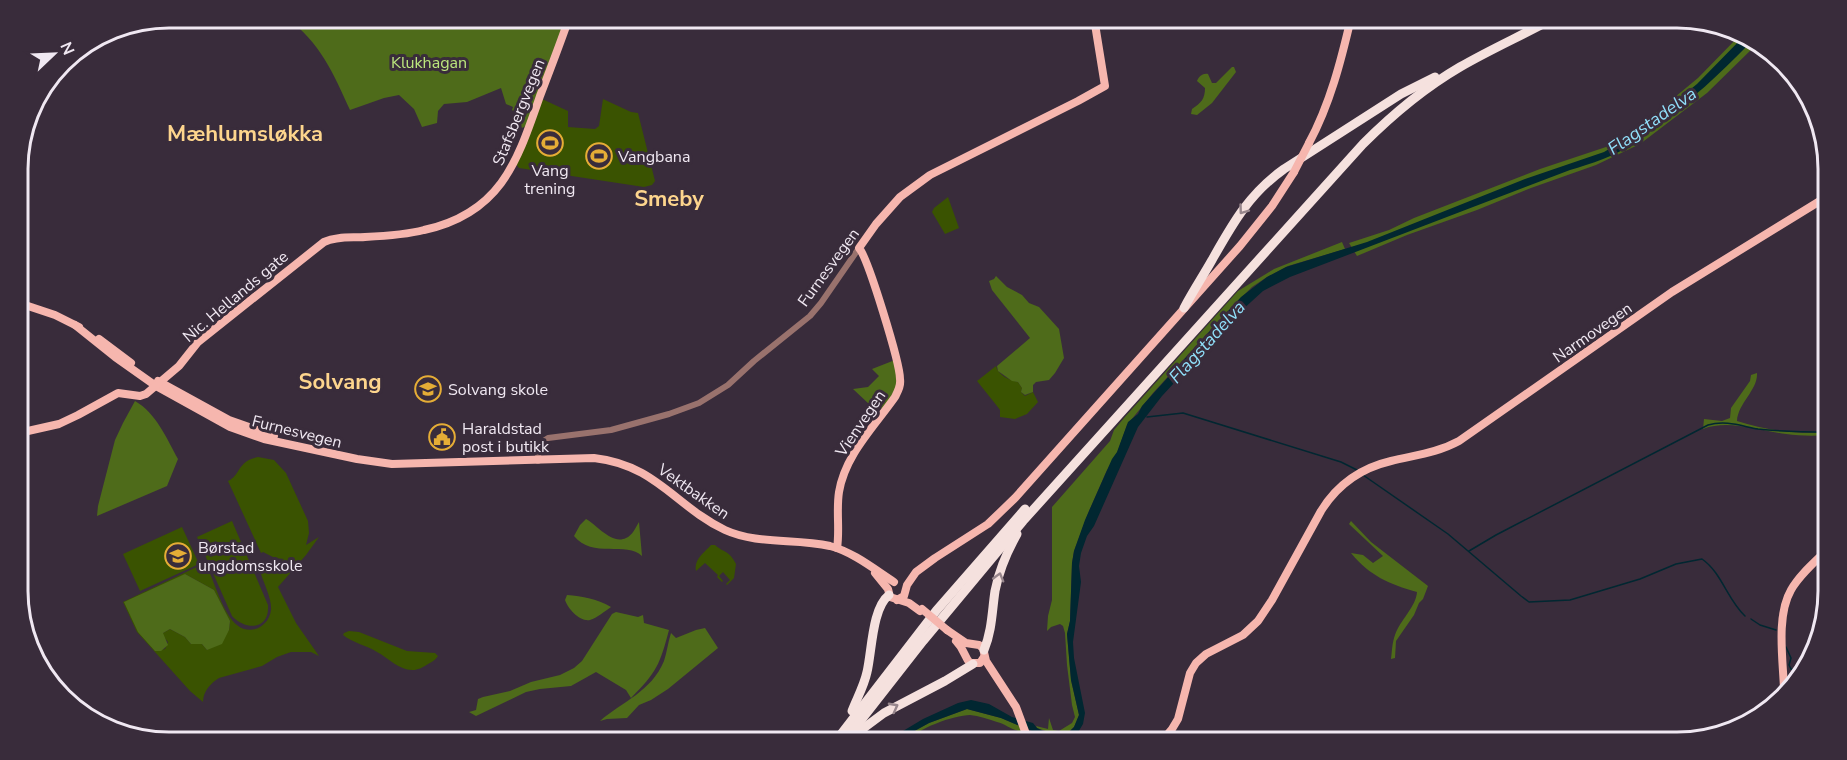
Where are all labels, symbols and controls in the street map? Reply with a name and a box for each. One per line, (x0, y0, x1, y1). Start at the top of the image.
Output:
north arrow (24, 24, 84, 84)
text: N (54, 39, 79, 58)
park label: Klukhagan (391, 52, 467, 74)
street label: Stafsbergvegen (488, 56, 550, 169)
water label: Flagstadelva (1603, 81, 1701, 161)
district label: Mæhlumsløkka (167, 119, 323, 149)
sports icon: Vang trening (535, 128, 565, 158)
sports icon: Vangbana (584, 141, 614, 171)
place label: Vangbana (617, 146, 690, 168)
place label: Vang trening (524, 160, 576, 200)
district label: Smeby (634, 184, 704, 214)
one-way arrow (1239, 203, 1250, 214)
street label: Furnesvegen (793, 224, 865, 311)
street label: Nic. Hellands gate (178, 246, 293, 348)
water label: Flagstadelva (1163, 296, 1251, 388)
street label: Narmovegen (1549, 297, 1637, 368)
district label: Solvang (299, 367, 381, 397)
school or university icon: Solvang skole (413, 374, 443, 404)
place label: Solvang skole (448, 379, 548, 401)
street label: Vienvegen (830, 386, 891, 462)
street label: Furnesvegen (249, 410, 344, 454)
place label: Haraldstad post i butikk (462, 418, 550, 458)
public building icon: Haraldstad post i butikk (427, 422, 457, 452)
street label: Vektbakken (652, 458, 734, 525)
place label: Børstad ungdomsskole (198, 537, 303, 577)
school or university icon: Børstad ungdomsskole (163, 541, 193, 571)
one-way arrow (992, 572, 1004, 582)
one-way arrow (888, 703, 898, 714)

